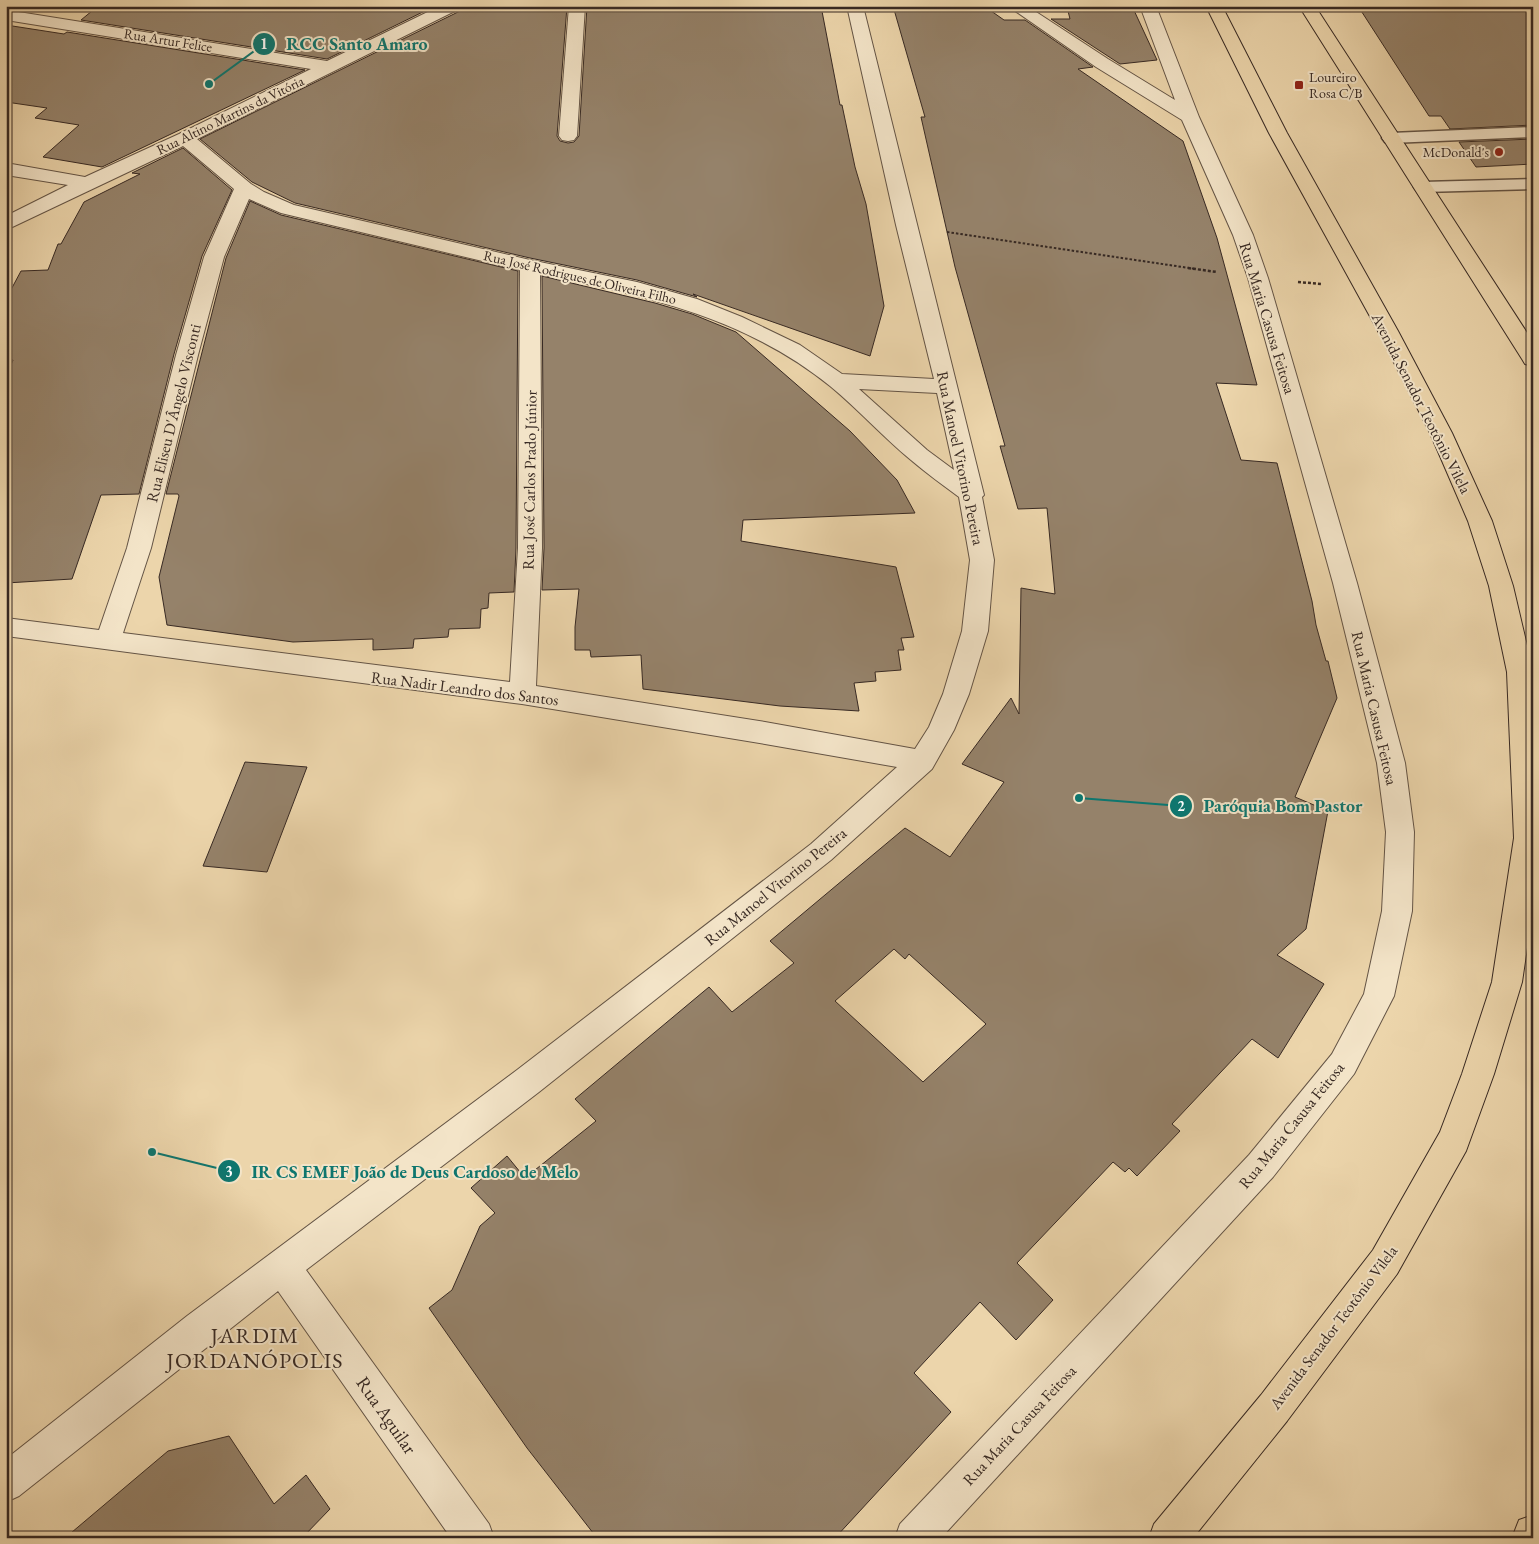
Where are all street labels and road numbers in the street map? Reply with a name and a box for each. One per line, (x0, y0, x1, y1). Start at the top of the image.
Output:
street label: Rua Artur Felice (123, 24, 214, 56)
street label: Rua Altino Martins da Vitória (153, 71, 307, 159)
street label: Rua Maria Casusa Feitosa (1234, 240, 1301, 397)
street label: Rua José Rodrigues de Oliveira Filho (482, 246, 678, 308)
street label: Avenida Senador Teotônio Vilela (1366, 308, 1477, 498)
street label: Rua Eliseu D'Ângelo Visconti (141, 322, 206, 505)
street label: Rua Manoel Vitorino Pereira (932, 369, 989, 548)
street label: Rua José Carlos Prado Júnior (517, 389, 542, 570)
street label: Rua Maria Casusa Feitosa (1347, 629, 1403, 788)
street label: Rua Nadir Leandro dos Santos (370, 667, 560, 710)
street label: Rua Manoel Vitorino Pereira (700, 822, 851, 950)
street label: Rua Maria Casusa Feitosa (1234, 1057, 1349, 1193)
street label: Avenida Senador Teotônio Vilela (1264, 1241, 1402, 1414)
street label: Rua Maria Casusa Feitosa (958, 1360, 1081, 1490)
street label: Rua Aguilar (351, 1371, 423, 1460)

